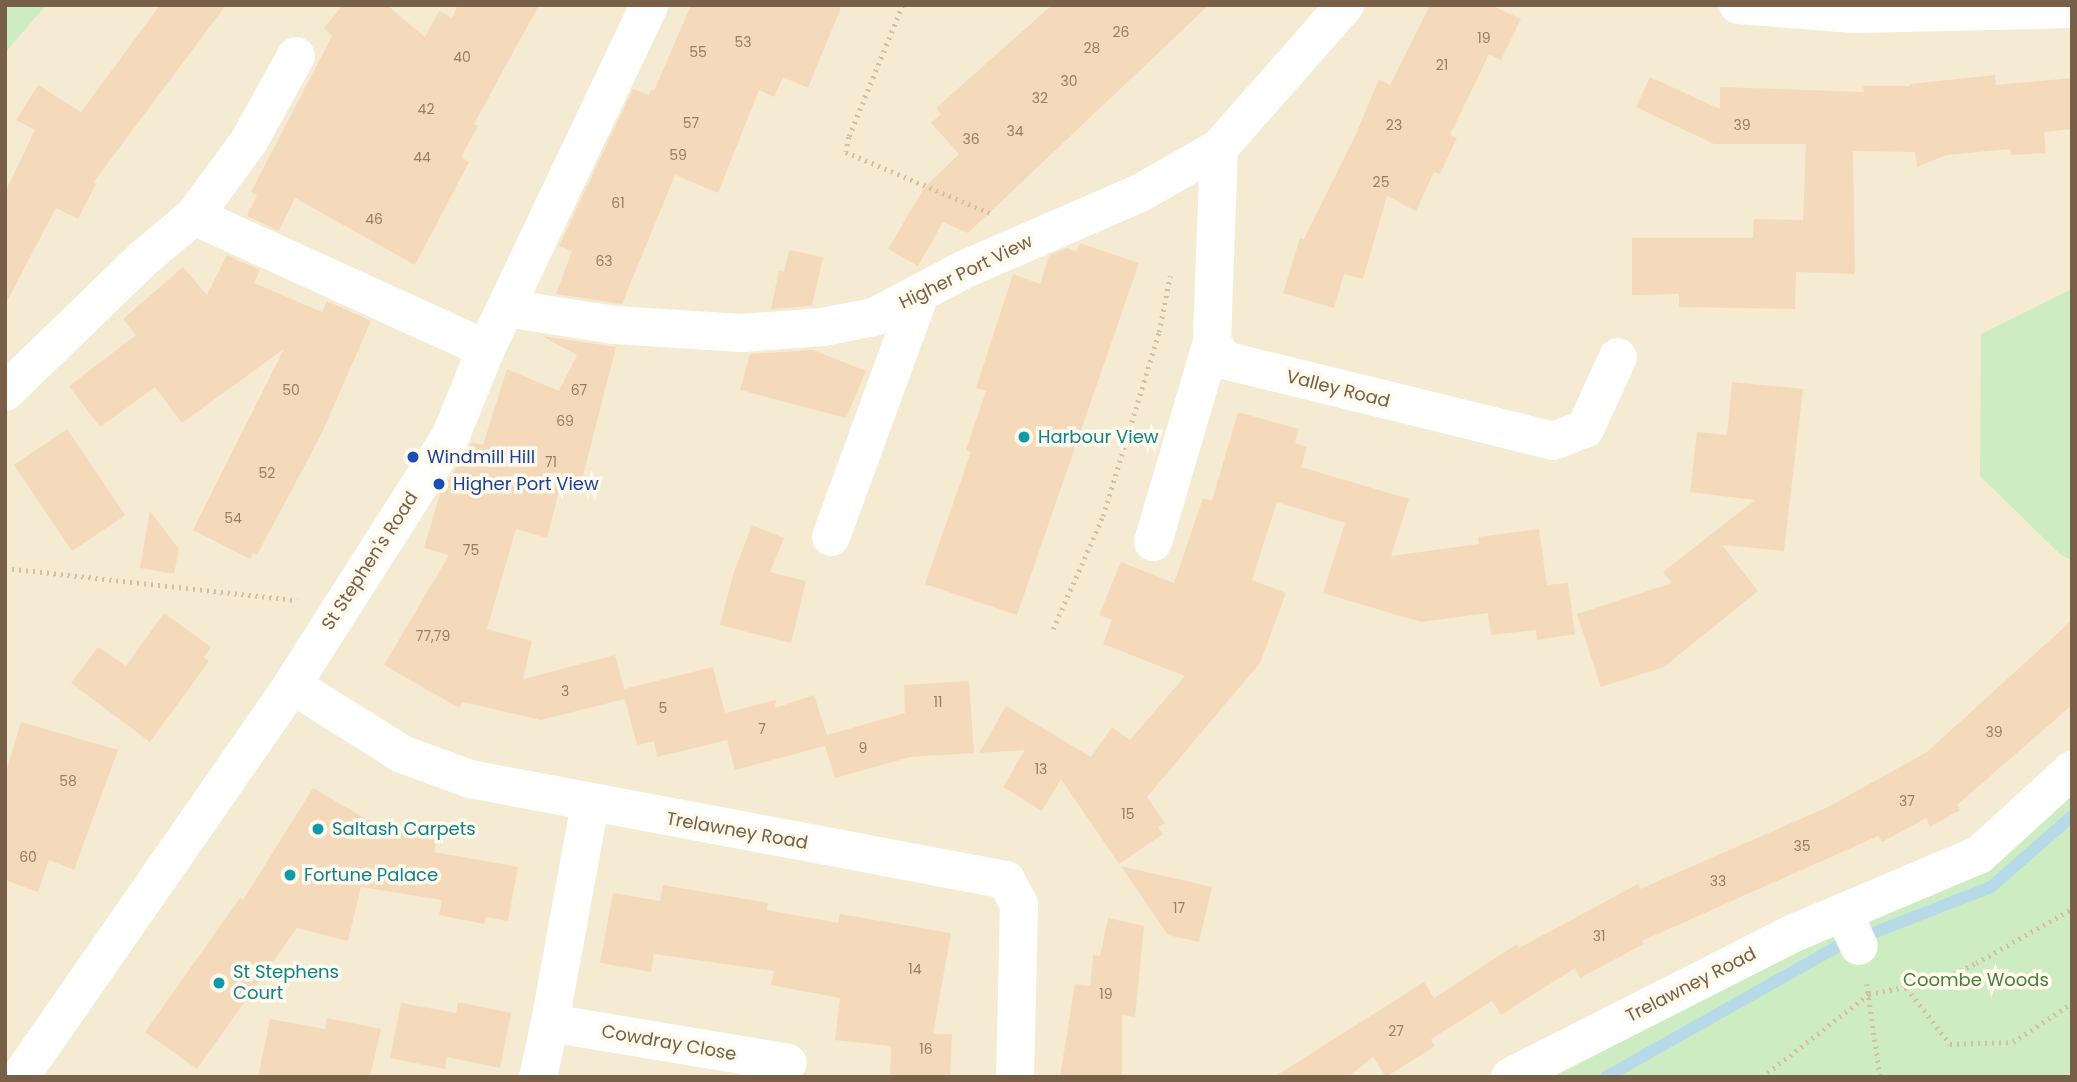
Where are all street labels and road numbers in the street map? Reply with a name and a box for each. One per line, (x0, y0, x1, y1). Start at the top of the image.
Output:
street label: Higher Port View (896, 230, 1036, 314)
street label: Valley Road (1284, 366, 1392, 412)
street label: St Stephen's Road (317, 488, 423, 634)
street label: Trelawney Road (665, 808, 809, 854)
street label: Trelawney Road (1622, 943, 1760, 1027)
street label: Cowdray Close (600, 1021, 738, 1065)

